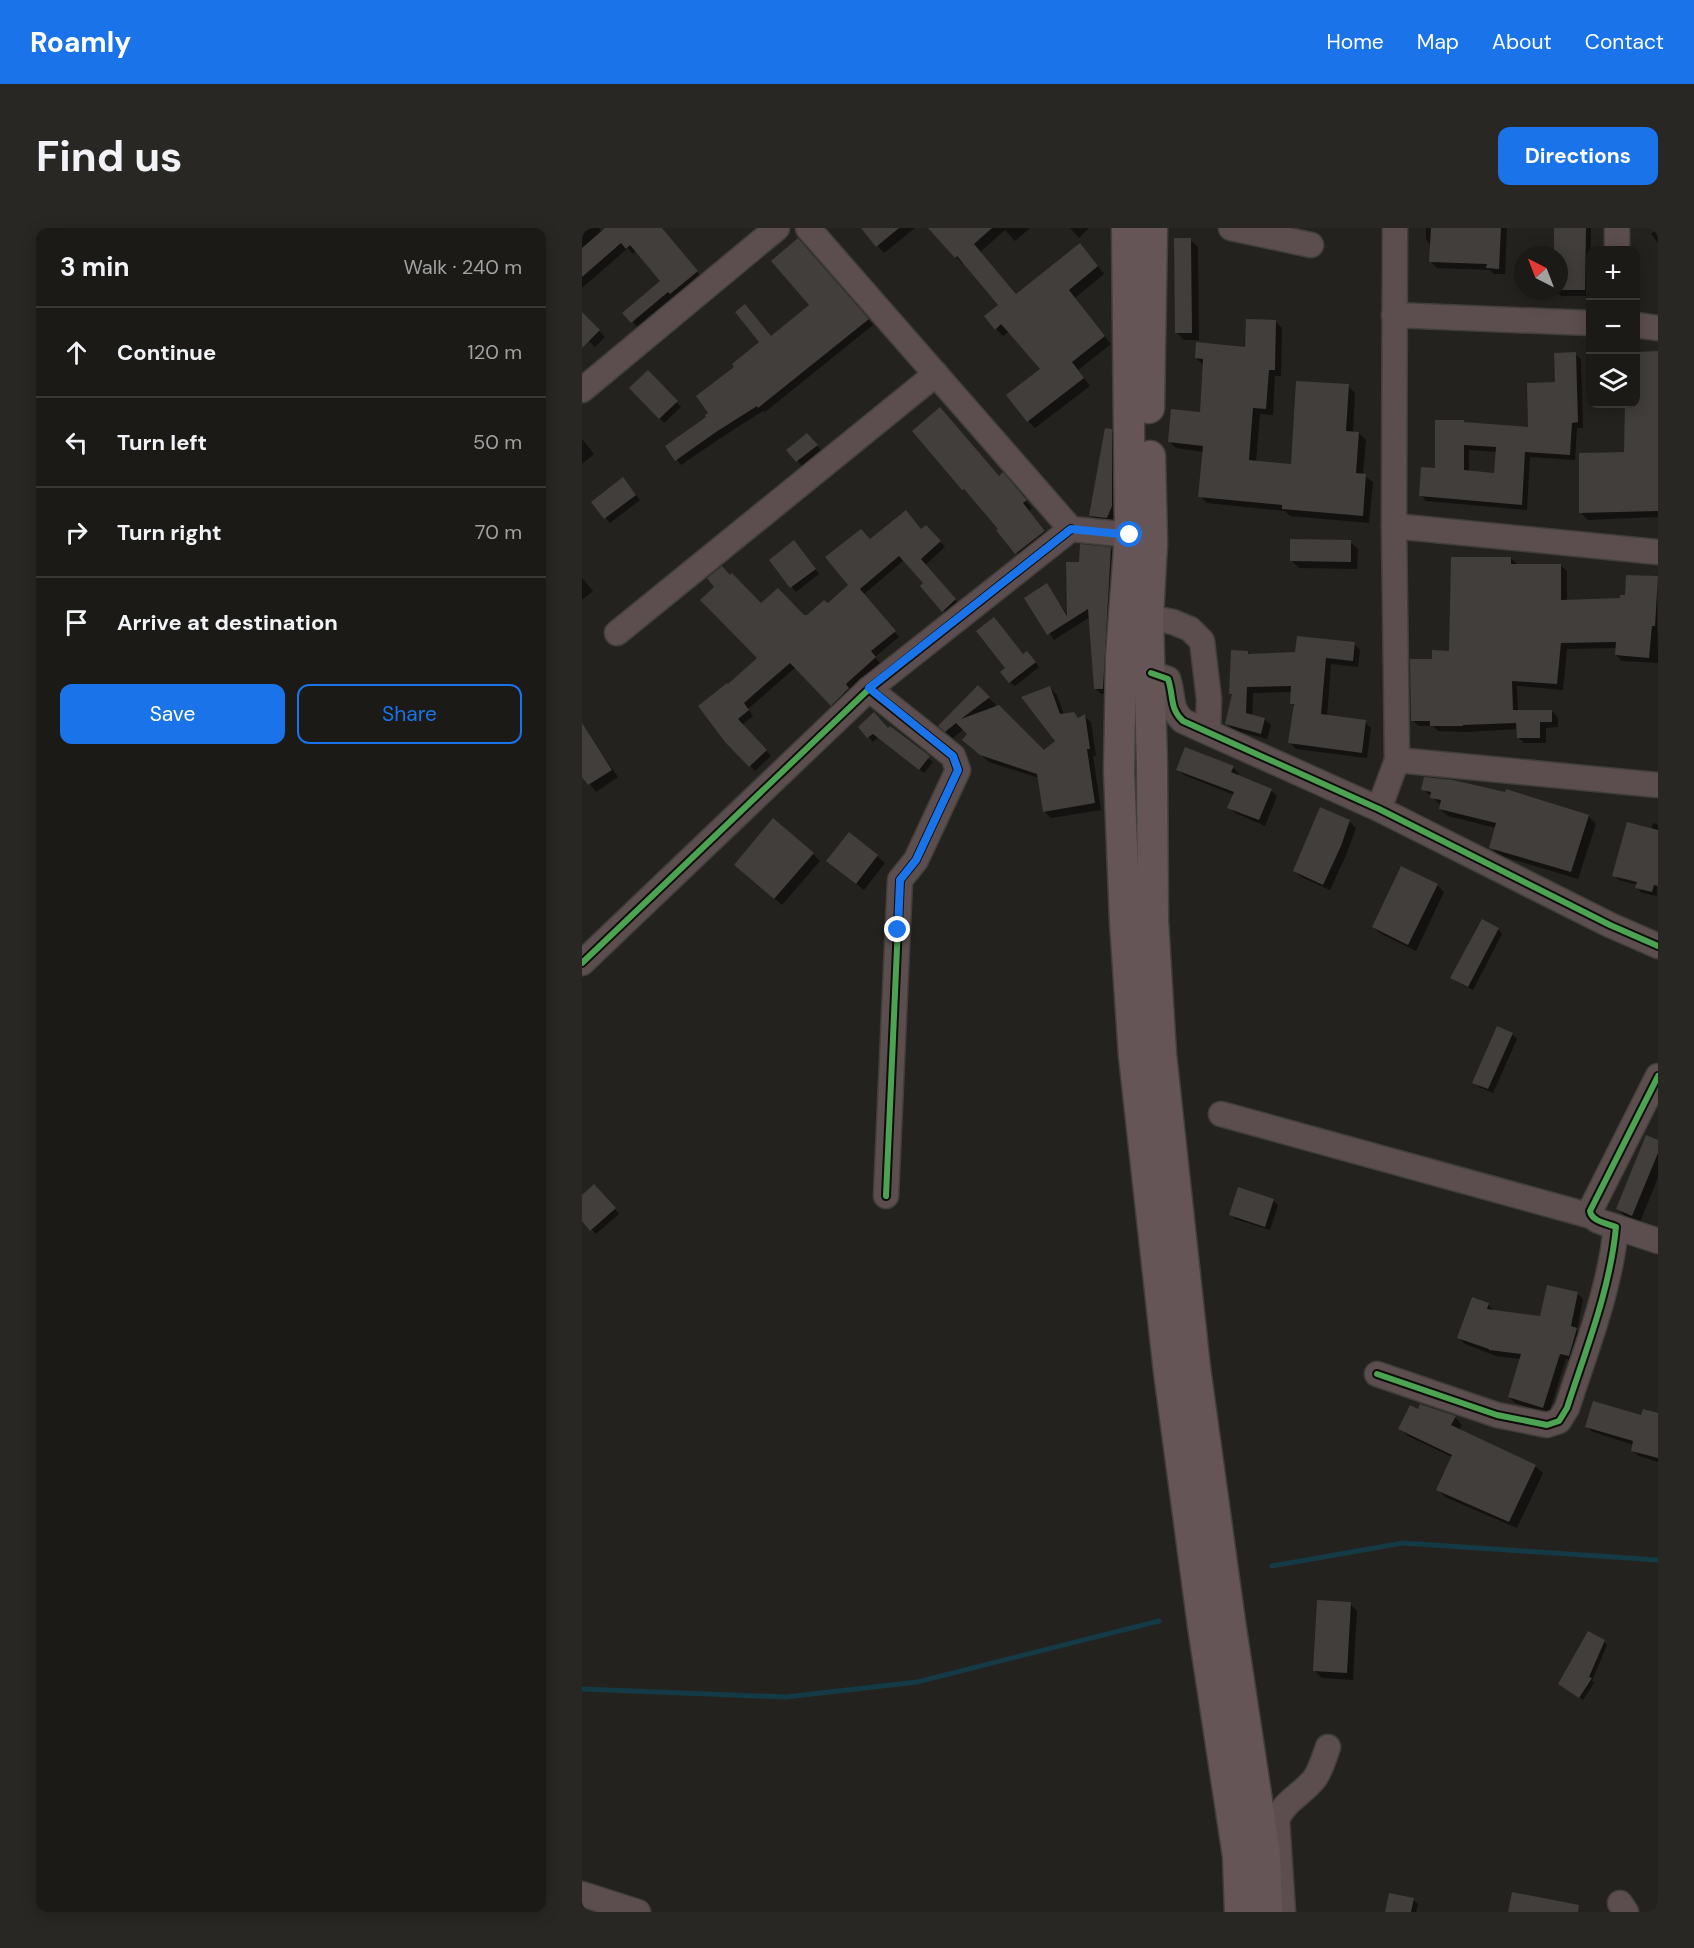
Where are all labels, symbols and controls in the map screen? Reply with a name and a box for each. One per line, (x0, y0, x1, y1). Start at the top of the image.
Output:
text: Roamly (30, 24, 131, 61)
text: Home (1326, 28, 1384, 56)
text: Map (1417, 28, 1459, 56)
text: About (1492, 28, 1552, 56)
text: Contact (1585, 28, 1664, 56)
button: Directions (1498, 127, 1658, 185)
text: Find us (36, 129, 182, 184)
north arrow (1514, 246, 1568, 300)
map controls (1586, 246, 1640, 408)
button: + (1586, 246, 1640, 300)
text: 3 min (60, 250, 129, 284)
text: Walk · 240 m (403, 254, 522, 280)
button: − (1586, 300, 1640, 354)
icon: ahead (60, 336, 93, 369)
text: Continue (117, 338, 216, 367)
text: 120 m (468, 339, 522, 365)
button: layers (1586, 354, 1640, 408)
icon: left (60, 426, 93, 459)
text: Turn left (117, 428, 207, 457)
text: 50 m (473, 429, 522, 455)
icon: right (60, 516, 93, 549)
text: Turn right (117, 518, 222, 547)
text: 70 m (475, 519, 522, 545)
route start (1116, 521, 1142, 547)
icon: arrive (60, 606, 93, 639)
text: Arrive at destination (117, 608, 338, 637)
button: Save (60, 684, 285, 744)
button: Share (297, 684, 522, 744)
route end (884, 916, 910, 942)

